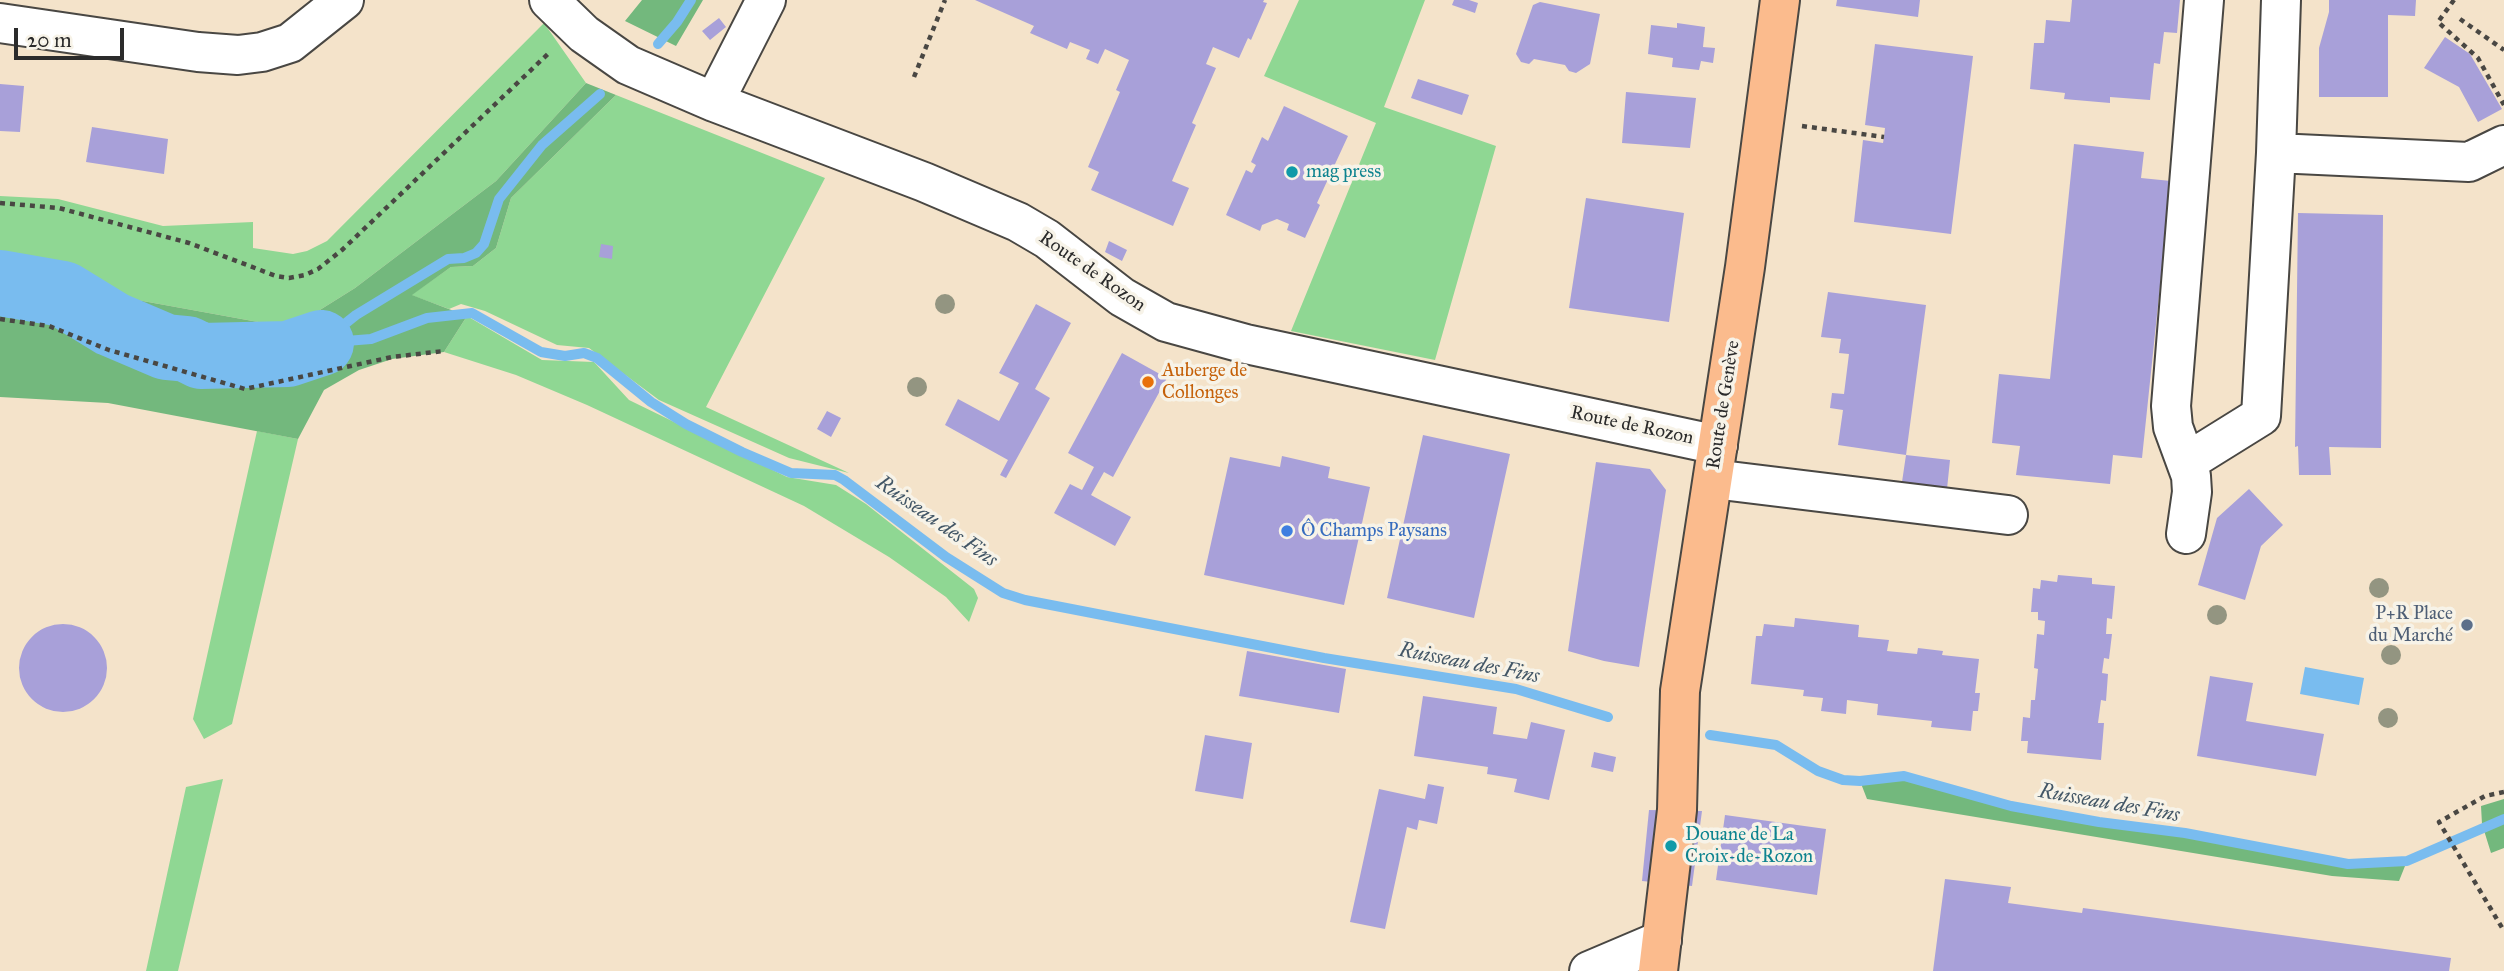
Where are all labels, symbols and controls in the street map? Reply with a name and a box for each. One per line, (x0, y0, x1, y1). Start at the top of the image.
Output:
scale bar (18, 14, 128, 58)
text: 20 m (27, 27, 72, 53)
place label: mag press (1306, 161, 1381, 183)
marker: mag press (1284, 164, 1300, 180)
street label: Route de Rozon (1034, 227, 1150, 317)
street label: Route de Genève (1703, 339, 1745, 471)
place label: Auberge de Collonges (1162, 360, 1247, 404)
marker: Auberge de Collonges (1140, 374, 1156, 390)
street label: Route de Rozon (1568, 402, 1696, 450)
water label: Ruisseau des Fins (870, 471, 1002, 573)
place label: Ô Champs Paysans (1301, 520, 1447, 542)
marker: Ô Champs Paysans (1279, 523, 1295, 539)
place label: P+R Place du Marché (2368, 603, 2453, 647)
marker: P+R Place du Marché (2459, 617, 2475, 633)
water label: Ruisseau des Fins (1397, 638, 1541, 690)
water label: Ruisseau des Fins (2037, 779, 2181, 829)
place label: Douane de La Croix-de-Rozon (1685, 824, 1813, 868)
marker: Douane de La Croix-de-Rozon (1663, 838, 1679, 854)

